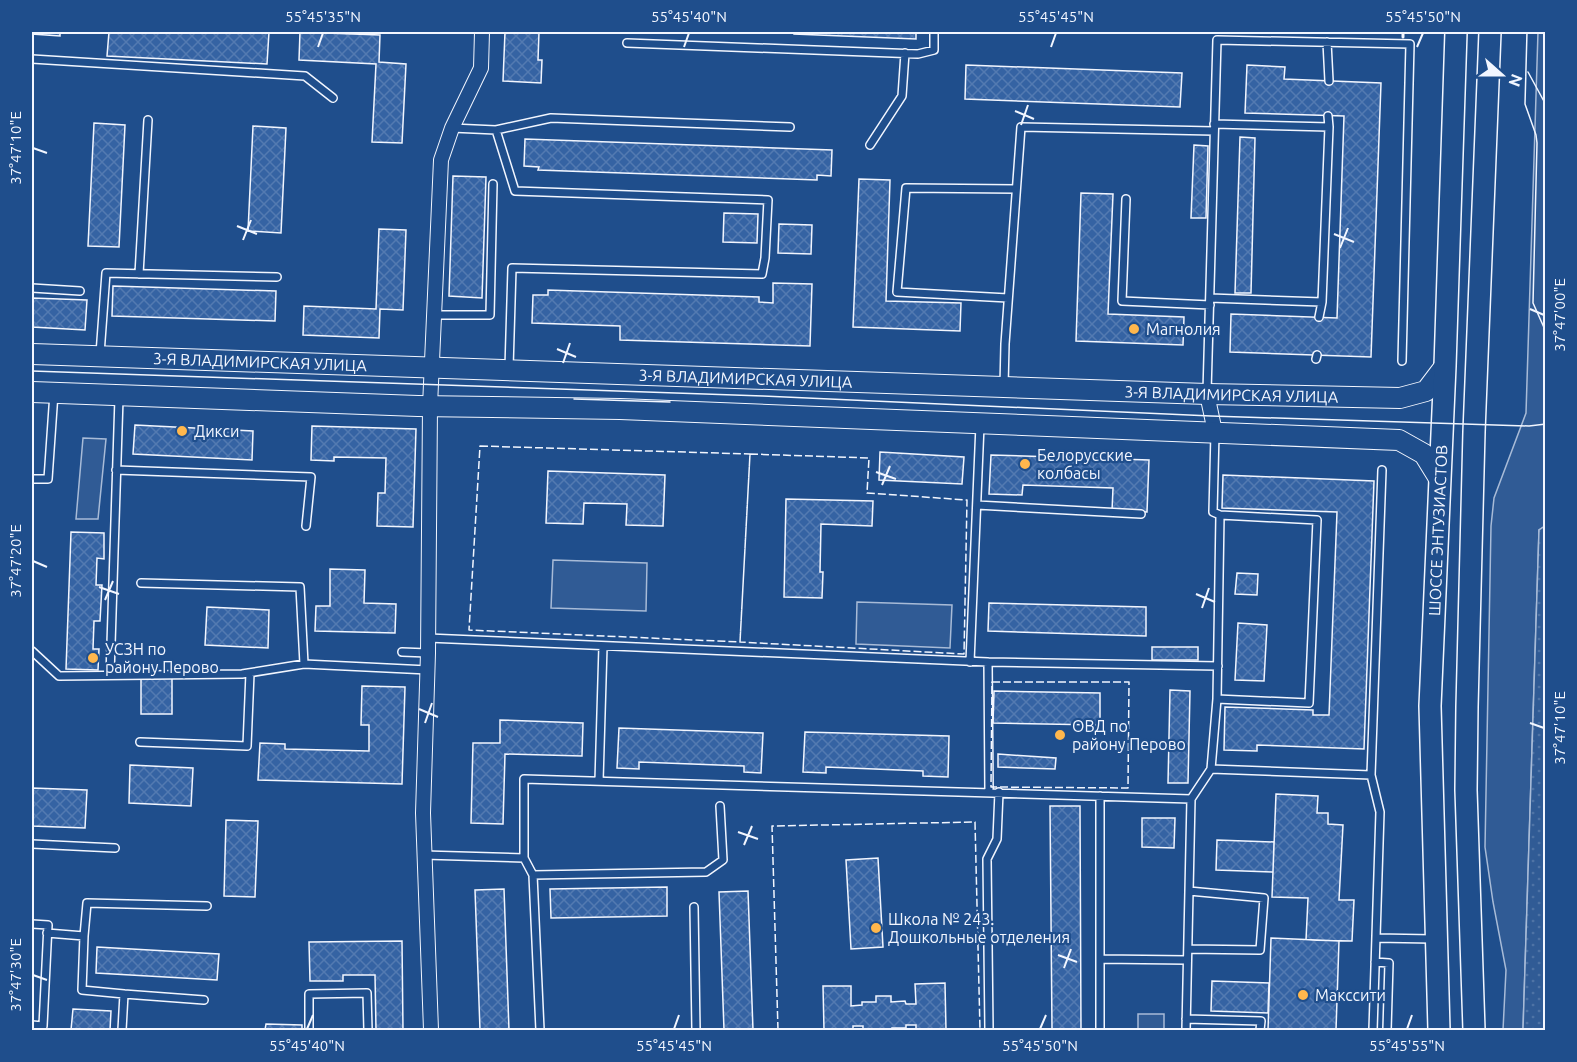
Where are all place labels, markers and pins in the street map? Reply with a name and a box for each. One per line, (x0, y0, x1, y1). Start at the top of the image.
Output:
place label: Магнолия (1146, 320, 1221, 338)
marker: Магнолия (1127, 322, 1141, 336)
place label: Дикси (194, 422, 240, 440)
marker: Дикси (175, 424, 189, 438)
place label: Белорусские колбасы (1037, 446, 1133, 482)
marker: Белорусские колбасы (1018, 457, 1032, 471)
place label: УСЗН по району Перово (105, 640, 219, 676)
marker: УСЗН по району Перово (86, 651, 100, 665)
place label: ОВД по району Перово (1072, 717, 1186, 753)
marker: ОВД по району Перово (1053, 728, 1067, 742)
place label: Школа № 243. Дошкольные отделения (888, 910, 1070, 946)
marker: Школа № 243. Дошкольные отделения (869, 921, 883, 935)
place label: Макссити (1315, 986, 1386, 1004)
marker: Макссити (1296, 988, 1310, 1002)

